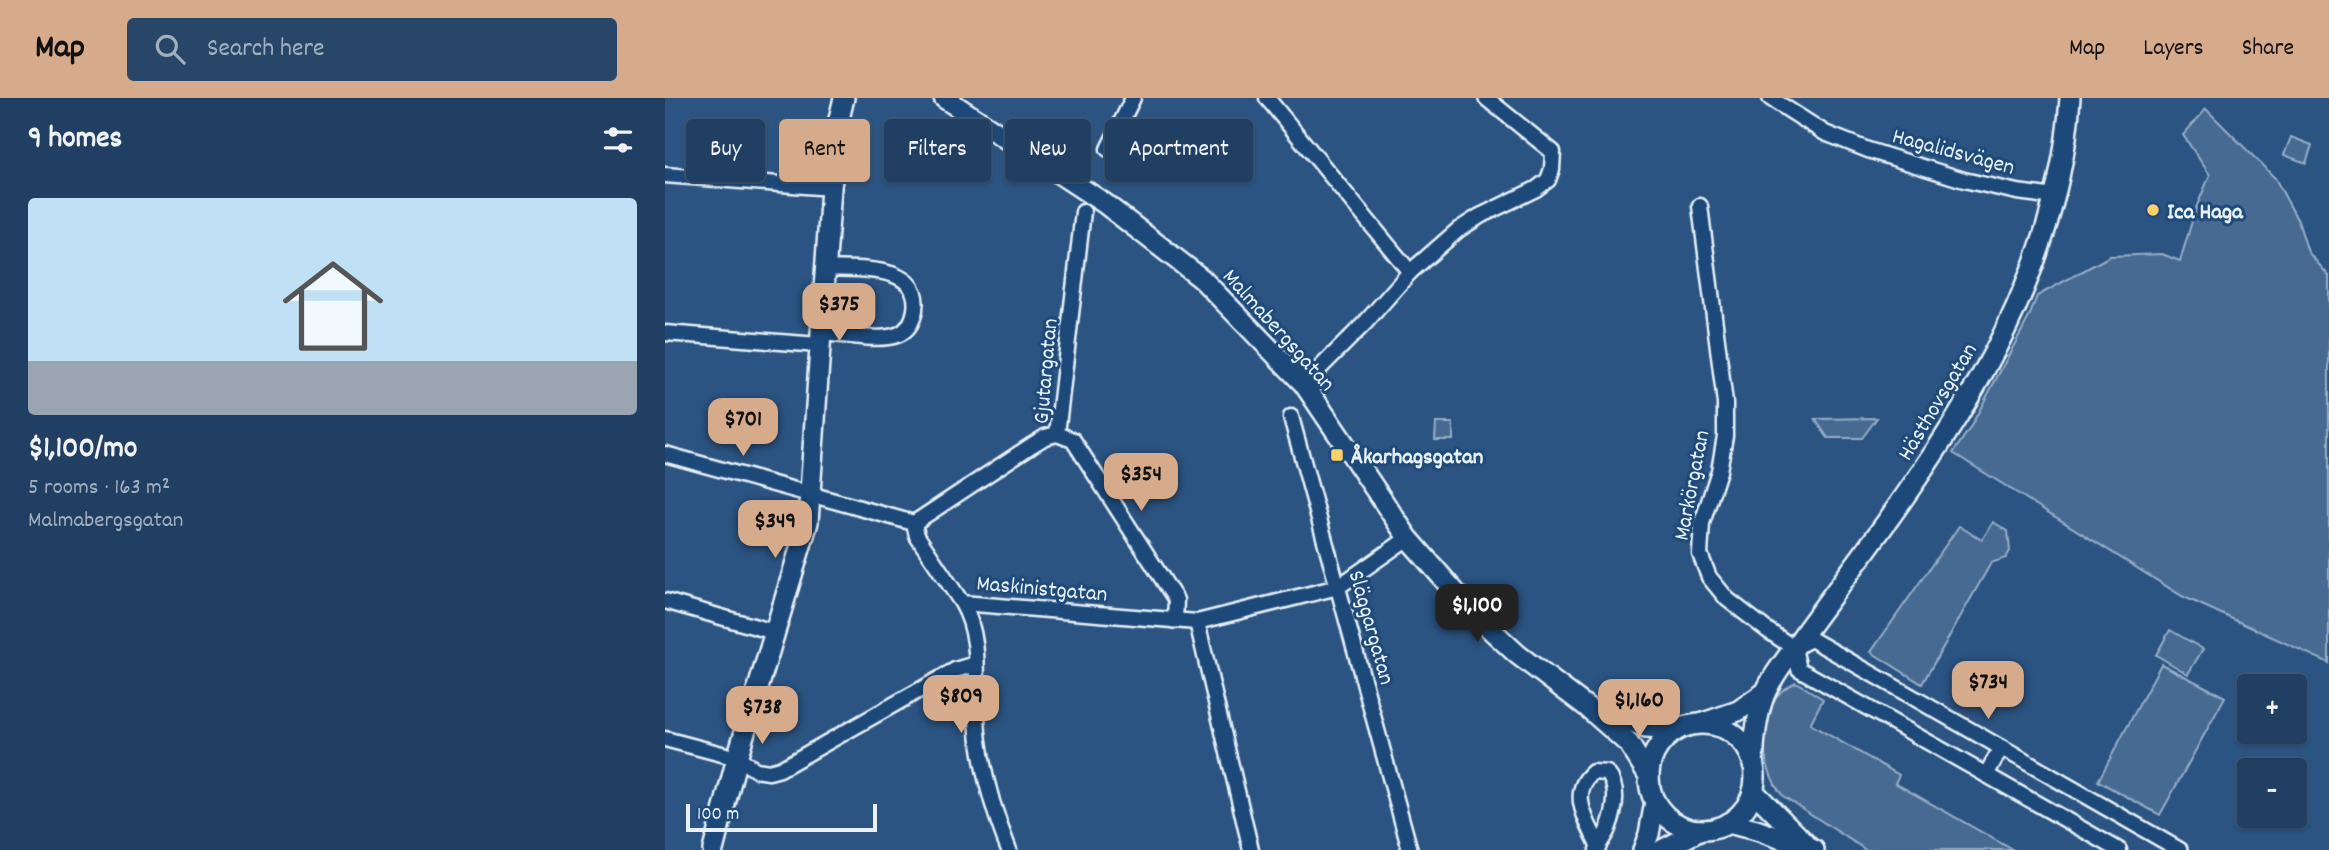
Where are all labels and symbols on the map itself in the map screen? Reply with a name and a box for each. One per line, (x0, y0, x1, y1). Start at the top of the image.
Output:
street label: Hagalidsvägen (1888, 121, 2018, 186)
place label: Ica Haga (2167, 197, 2244, 230)
marker: Ica Haga (2145, 202, 2161, 218)
street label: Malmabergsgatan (1213, 263, 1342, 400)
pin: $375 (798, 284, 880, 343)
street label: Gjutargatan (1026, 317, 1069, 426)
street label: Hästhovsgatan (1891, 338, 1987, 468)
pin: $701 (702, 398, 784, 458)
street label: Markörgatan (1667, 428, 1720, 544)
place label: Åkarhagsgatan (1351, 442, 1484, 475)
marker: Åkarhagsgatan (1329, 447, 1345, 463)
pin: $354 (1100, 454, 1182, 513)
pin: $349 (734, 500, 816, 560)
street label: Släggargatan (1338, 567, 1402, 689)
street label: Maskinistgatan (975, 568, 1109, 613)
pin: $1,100 (1420, 584, 1534, 644)
pin: $734 (1947, 662, 2029, 721)
pin: $809 (920, 676, 1002, 735)
pin: $1,160 (1582, 680, 1696, 739)
pin: $738 (721, 686, 803, 746)
scale bar (686, 801, 877, 833)

